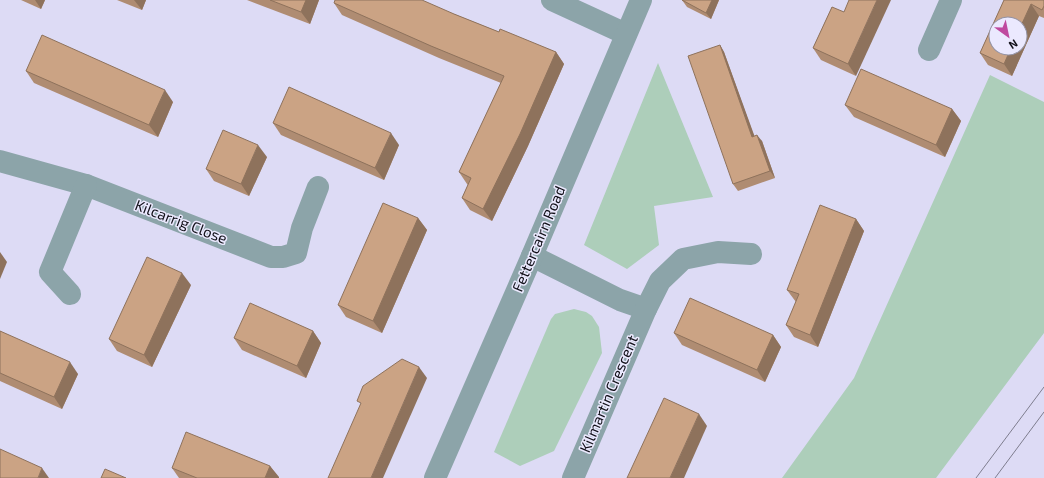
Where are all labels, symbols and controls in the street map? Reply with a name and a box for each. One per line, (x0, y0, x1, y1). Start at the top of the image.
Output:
north arrow (988, 16, 1028, 56)
text: N (1007, 37, 1021, 52)
street label: Fettercairn Road (508, 183, 568, 294)
street label: Kilcarrig Close (133, 195, 230, 247)
street label: Kilmartin Crescent (575, 332, 641, 455)

